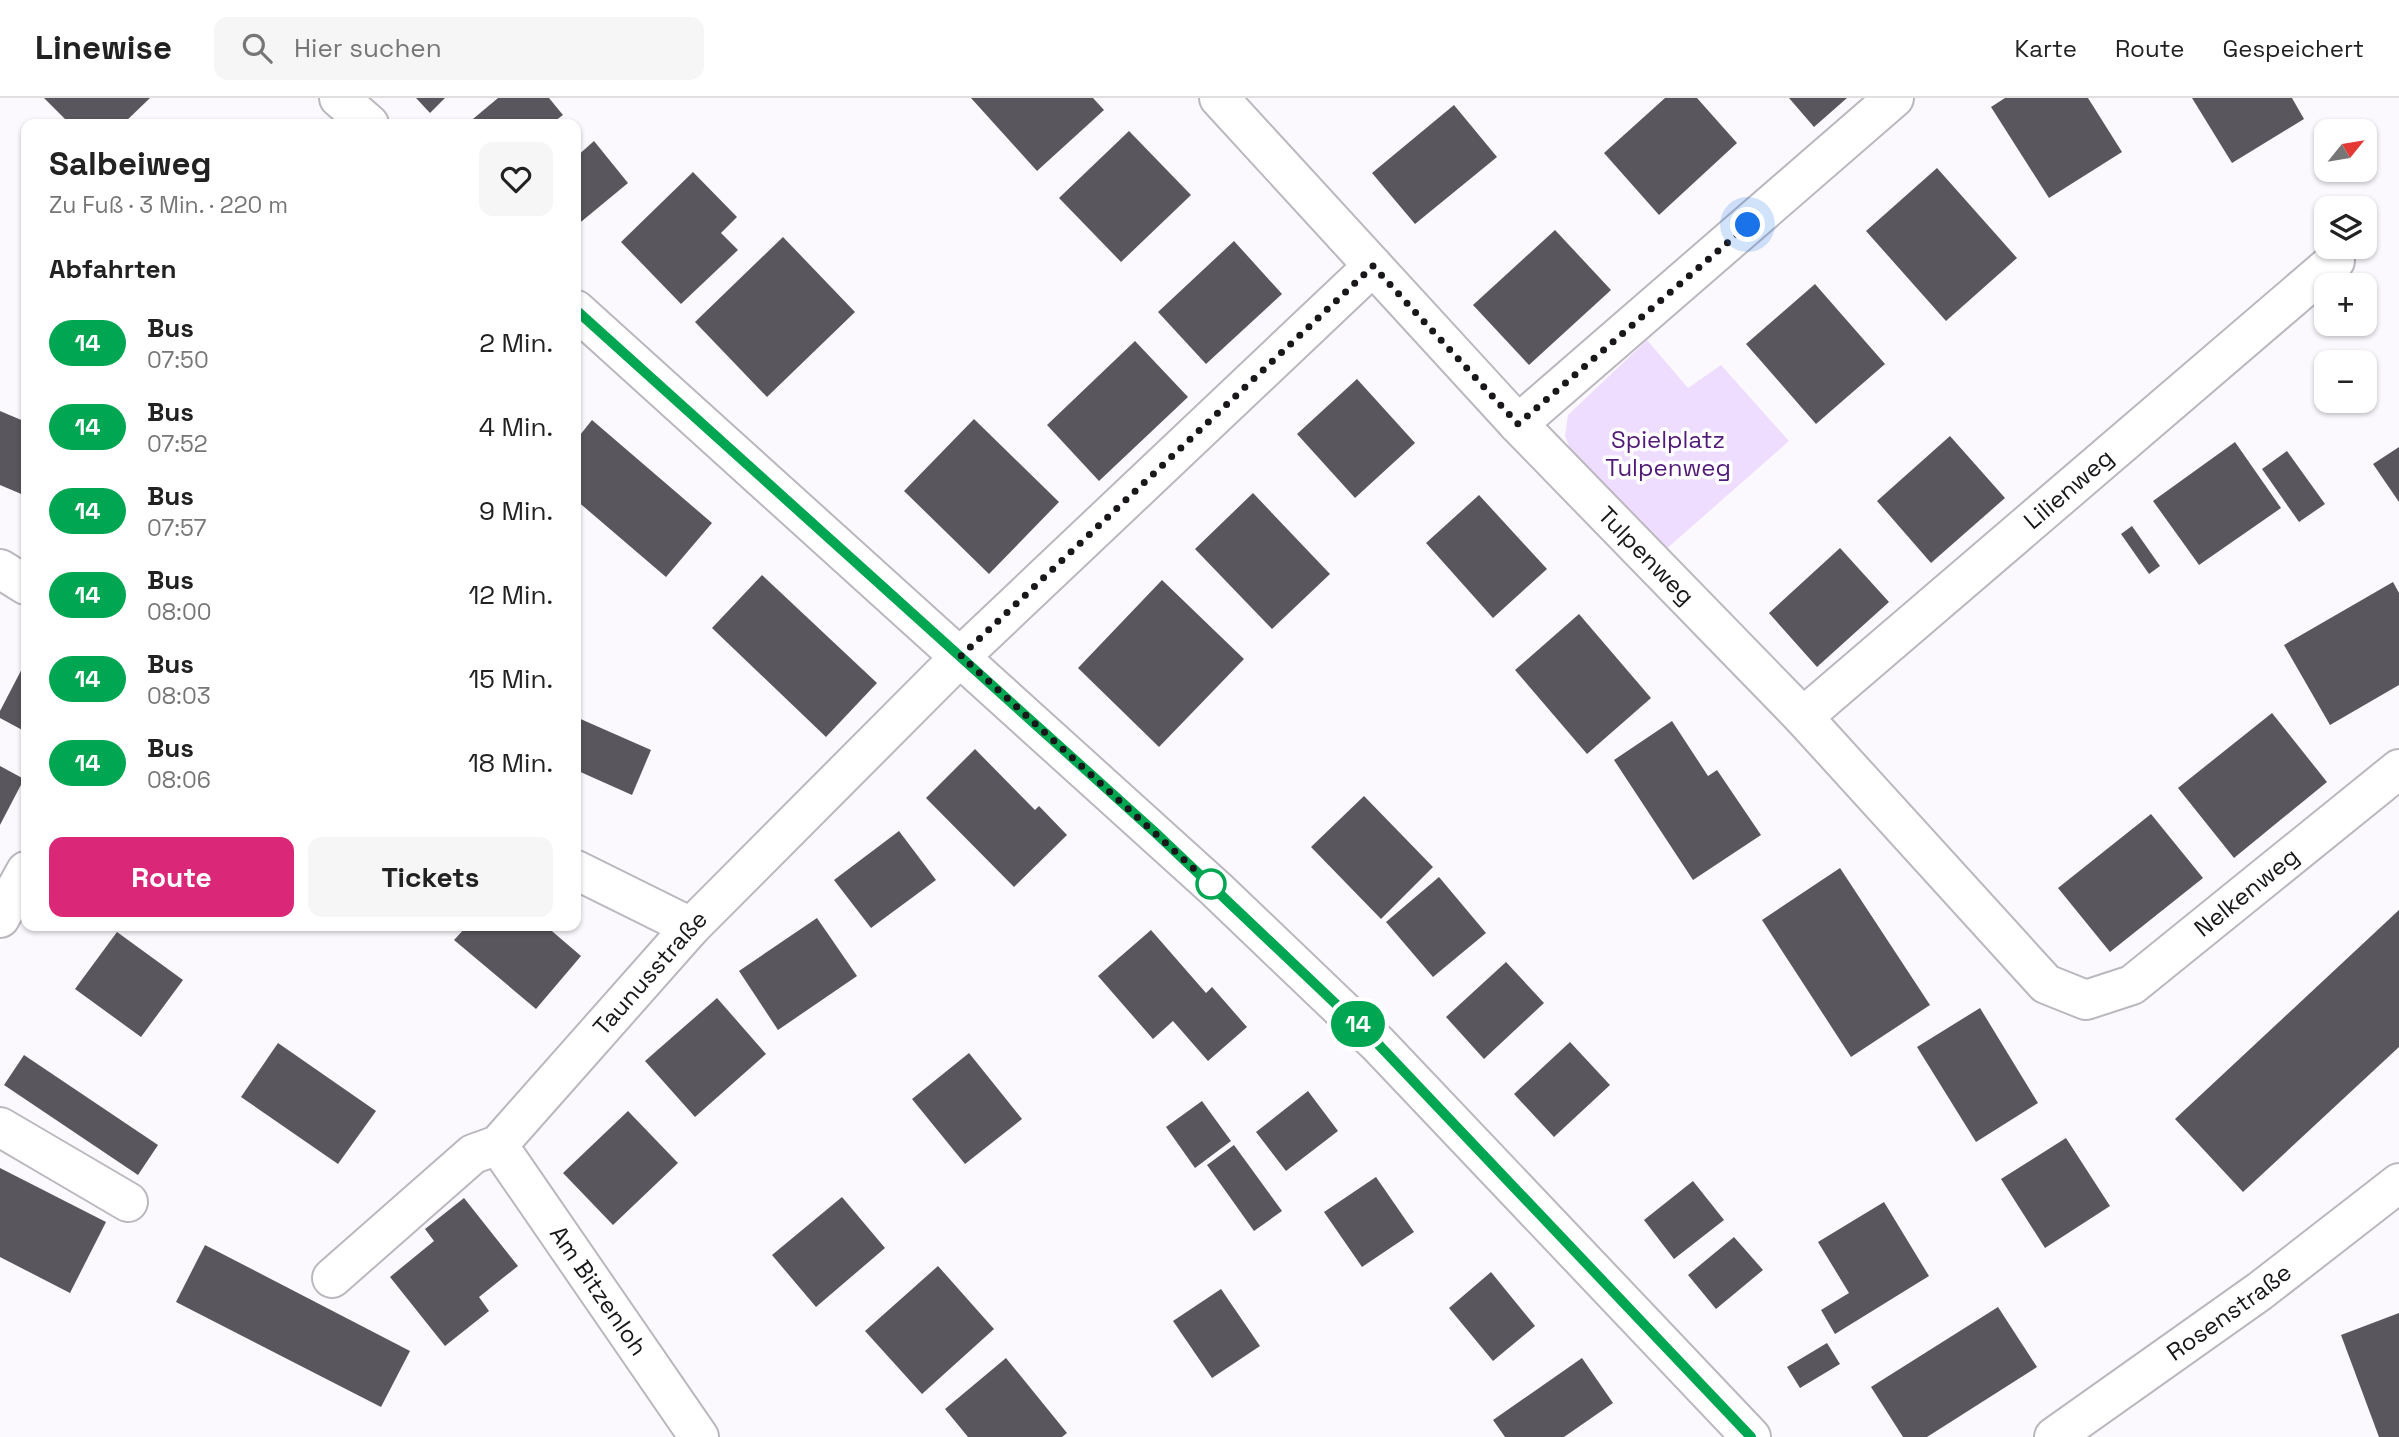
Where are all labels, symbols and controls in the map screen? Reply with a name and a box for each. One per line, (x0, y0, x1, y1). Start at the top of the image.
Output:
search box (214, 17, 704, 80)
text: Linewise (35, 27, 172, 69)
icon: search (238, 29, 276, 67)
text: Hier suchen (294, 31, 442, 65)
text: Karte (2015, 33, 2077, 64)
text: Route (2115, 33, 2184, 64)
text: Gespeichert (2222, 33, 2364, 64)
north arrow (2314, 119, 2376, 182)
map controls (2314, 119, 2377, 413)
button: heart (479, 142, 553, 216)
text: Salbeiweg (49, 143, 212, 185)
text: Zu Fuß · 3 Min. · 220 m (49, 190, 288, 220)
button: layers (2314, 196, 2377, 259)
your location (1730, 207, 1765, 242)
text: Abfahrten (49, 252, 177, 286)
button: + (2314, 273, 2377, 336)
text: Bus (147, 311, 194, 345)
text: 2 Min. (479, 326, 553, 360)
text: 14 (74, 327, 101, 358)
text: 07:50 (147, 345, 209, 375)
button: − (2314, 350, 2377, 413)
text: Bus (147, 395, 194, 429)
text: 4 Min. (479, 410, 553, 444)
text: 14 (74, 411, 101, 442)
park label: Spielplatz Tulpenweg (1605, 424, 1731, 483)
text: 07:52 (147, 429, 208, 459)
street label: Lilienweg (2017, 442, 2120, 536)
text: Bus (147, 479, 194, 513)
text: 9 Min. (479, 494, 553, 528)
text: 14 (74, 495, 101, 526)
street label: Tulpenweg (1591, 499, 1701, 611)
text: 07:57 (147, 513, 207, 543)
text: Bus (147, 563, 194, 597)
text: 12 Min. (468, 578, 553, 612)
text: 14 (74, 579, 101, 610)
text: 08:00 (147, 597, 211, 627)
text: Bus (147, 647, 194, 681)
text: 15 Min. (468, 662, 553, 696)
text: 14 (74, 663, 101, 694)
text: 08:03 (147, 681, 211, 711)
text: Bus (147, 731, 194, 765)
text: 18 Min. (468, 746, 553, 780)
text: 14 (74, 747, 101, 778)
text: 08:06 (147, 765, 211, 795)
button: Route (49, 837, 294, 917)
button: Tickets (308, 837, 553, 917)
street label: Nelkenweg (2188, 840, 2305, 944)
unlabelled marker (1196, 869, 1226, 899)
street label: Taunusstraße (586, 904, 714, 1042)
line badge: 14 (1326, 1001, 1390, 1047)
text: 14 (1345, 1008, 1371, 1039)
street label: Am Bitzenloh (543, 1219, 654, 1362)
street label: Rosenstraße (2160, 1256, 2298, 1367)

